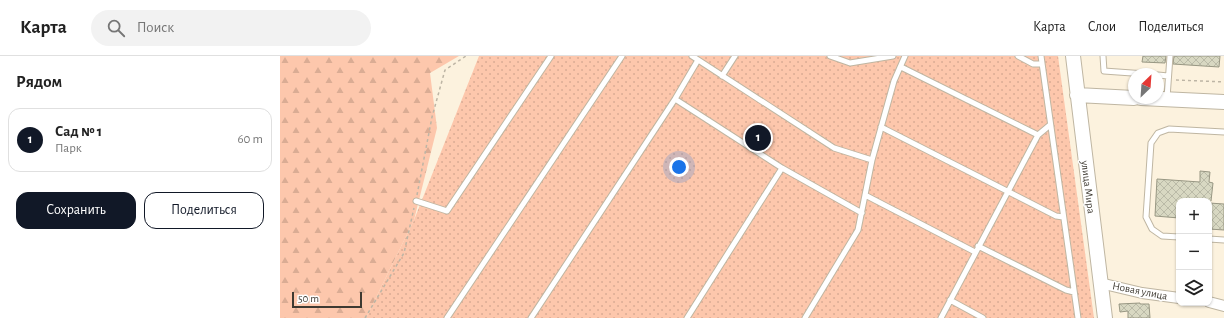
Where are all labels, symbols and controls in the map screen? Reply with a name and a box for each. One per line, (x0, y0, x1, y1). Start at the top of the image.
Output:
search box (91, 10, 371, 46)
icon: search (105, 17, 127, 39)
text: Карта (20, 18, 67, 37)
text: Поиск (137, 20, 174, 35)
text: Карта (1033, 20, 1066, 34)
text: Слои (1088, 20, 1116, 34)
text: Поделиться (1138, 20, 1204, 34)
north arrow (1128, 68, 1164, 104)
text: Рядом (16, 73, 62, 90)
pin: 1 (745, 123, 771, 153)
text: Сад № 1 (55, 124, 102, 139)
text: 1 (28, 133, 32, 146)
text: 60 m (237, 133, 263, 146)
text: Парк (55, 142, 82, 155)
your location (669, 157, 689, 177)
street label: улица Мира (1079, 159, 1097, 214)
button: Сохранить (16, 192, 136, 229)
button: Поделиться (144, 192, 264, 229)
map controls (1176, 198, 1212, 306)
button: + (1176, 198, 1212, 234)
button: − (1176, 234, 1212, 270)
button: layers (1176, 270, 1212, 306)
street label: Новая улица (1111, 280, 1169, 302)
scale bar (292, 290, 362, 309)
text: 50 m (298, 293, 319, 304)

